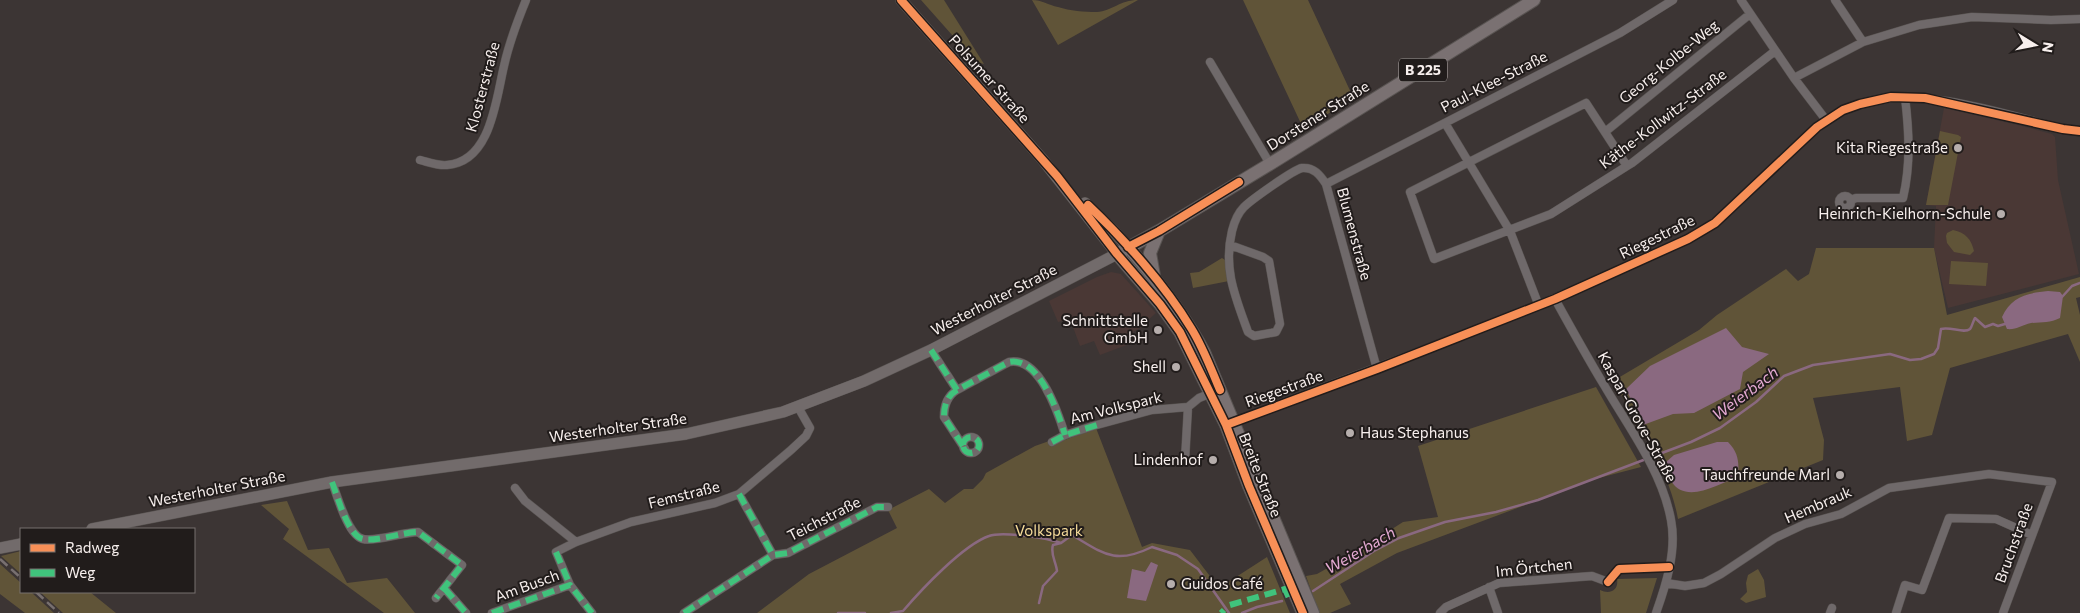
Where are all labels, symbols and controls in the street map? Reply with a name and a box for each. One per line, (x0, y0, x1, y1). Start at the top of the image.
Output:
street label: Georg-Kolbe-Weg (1615, 16, 1722, 107)
north arrow (2010, 20, 2060, 70)
street label: Polsumer Straße (945, 31, 1034, 126)
street label: Klosterstraße (461, 40, 503, 134)
text: N (2039, 41, 2058, 54)
street label: Paul-Klee-Straße (1437, 46, 1550, 116)
road number: B 225 (1399, 58, 1447, 82)
street label: Käthe-Kollwitz-Straße (1595, 65, 1729, 172)
street label: Dorstener Straße (1263, 76, 1372, 154)
place label: Kita Riegestraße (1836, 138, 1948, 156)
marker: Kita Riegestraße (1952, 142, 1964, 154)
street label: Blumenstraße (1334, 185, 1376, 282)
place label: Heinrich-Kielhorn-Schule (1818, 204, 1991, 222)
marker: Heinrich-Kielhorn-Schule (1995, 208, 2007, 220)
street label: Riegestraße (1616, 210, 1697, 262)
street label: Westerholter Straße (928, 260, 1059, 339)
place label: Schnittstelle GmbH (1062, 311, 1148, 346)
marker: Schnittstelle GmbH (1152, 324, 1164, 336)
street label: Kaspar-Grove-Straße (1595, 348, 1681, 485)
place label: Shell (1133, 357, 1166, 375)
marker: Shell (1170, 361, 1182, 373)
water label: Weierbach (1708, 362, 1781, 424)
street label: Riegestraße (1242, 366, 1325, 410)
street label: Am Volkspark (1068, 387, 1164, 427)
street label: Westerholter Straße (548, 408, 688, 446)
place label: Haus Stephanus (1360, 423, 1469, 441)
marker: Haus Stephanus (1344, 427, 1356, 439)
street label: Breite Straße (1236, 430, 1286, 520)
place label: Lindenhof (1133, 450, 1203, 468)
marker: Lindenhof (1207, 454, 1219, 466)
place label: Tauchfreunde Marl (1702, 465, 1830, 483)
street label: Westerholter Straße (147, 466, 287, 510)
marker: Tauchfreunde Marl (1834, 469, 1846, 481)
street label: Femstraße (646, 476, 721, 512)
street label: Hembrauk (1781, 482, 1854, 526)
street label: Teichstraße (784, 492, 863, 544)
street label: Bruchstraße (1990, 500, 2036, 585)
park label: Volkspark (1015, 521, 1083, 539)
water label: Weierbach (1321, 522, 1398, 577)
legend (20, 528, 195, 593)
text: Radweg (65, 538, 119, 556)
street label: Im Örtchen (1495, 554, 1573, 580)
text: Weg (65, 563, 95, 581)
street label: Am Busch (492, 565, 561, 605)
place label: Guidos Café (1181, 574, 1263, 592)
marker: Guidos Café (1165, 578, 1177, 590)

